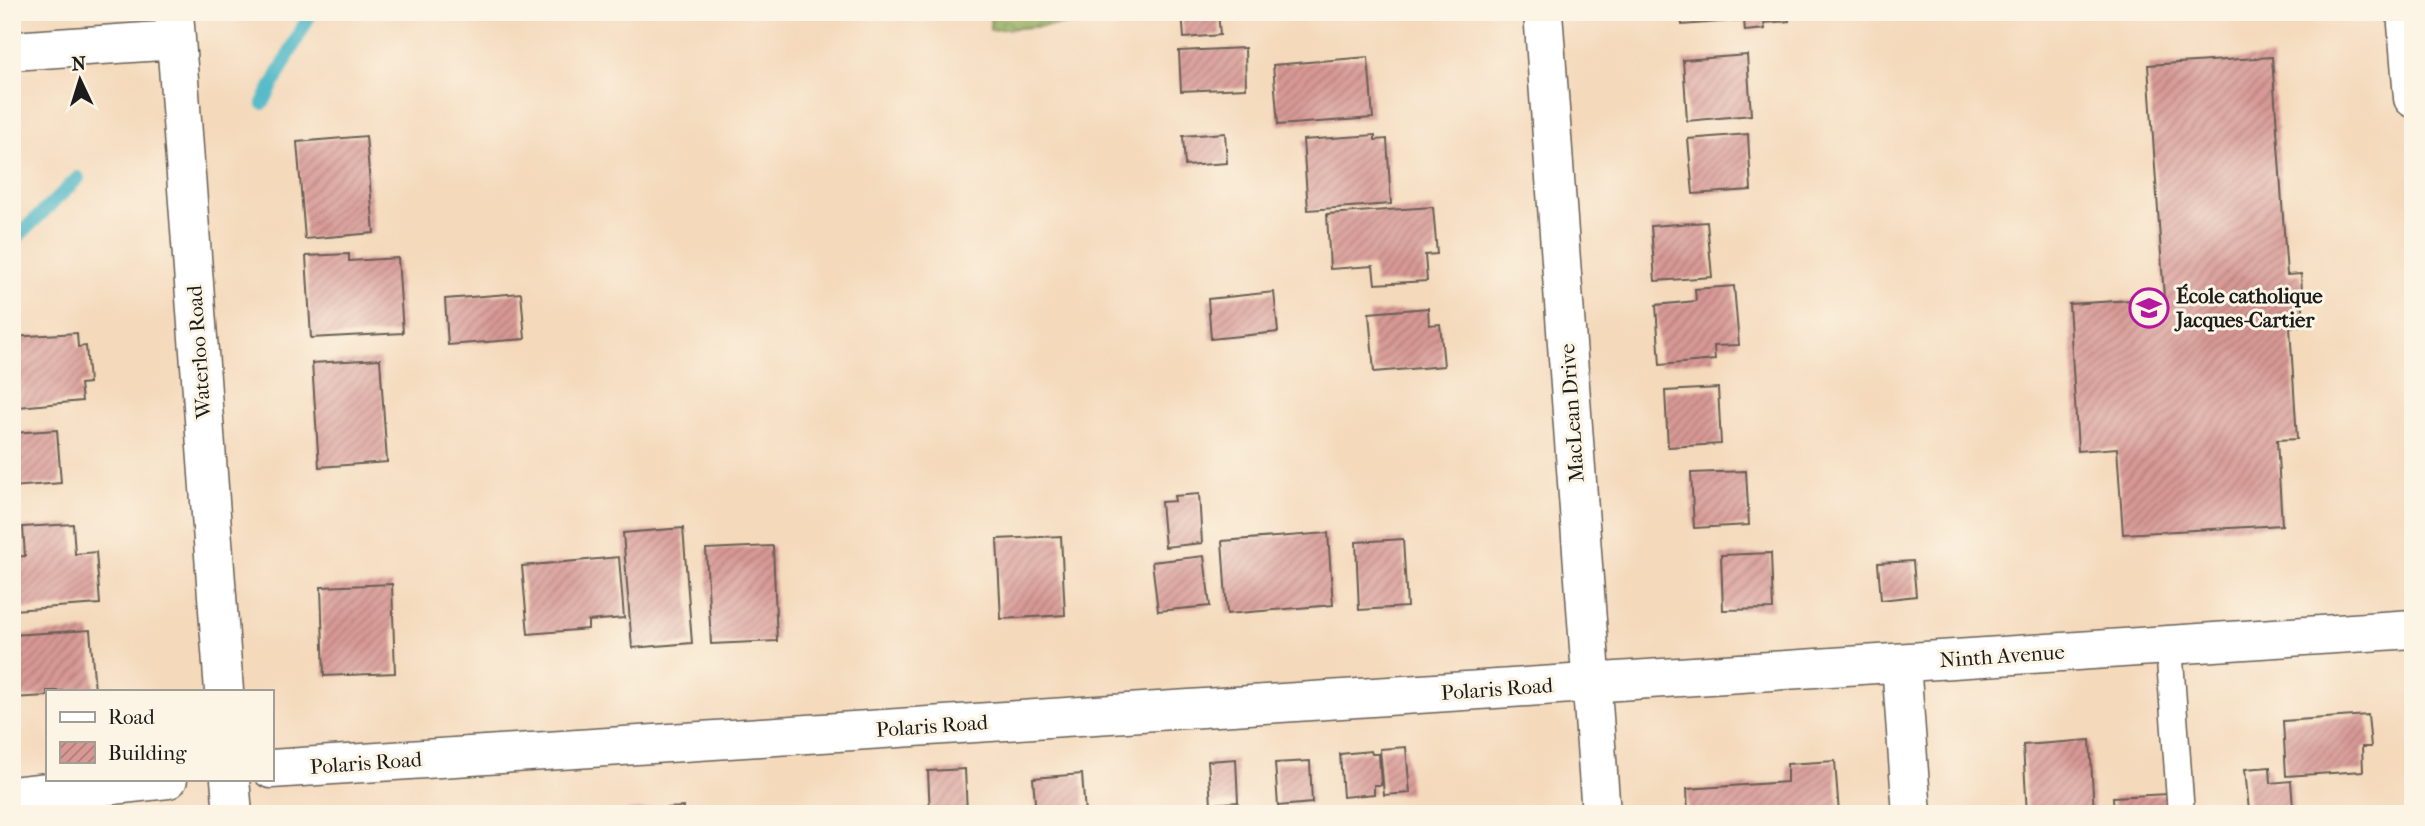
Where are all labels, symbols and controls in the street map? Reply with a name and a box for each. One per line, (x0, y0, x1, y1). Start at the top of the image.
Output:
north arrow (46, 46, 116, 116)
text: N (71, 53, 87, 76)
place label: École catholique Jacques-Cartier (2174, 283, 2323, 332)
street label: Waterloo Road (182, 284, 216, 421)
school or university icon: École catholique Jacques-Cartier (2128, 287, 2170, 329)
street label: MacLean Drive (1555, 343, 1589, 483)
street label: Ninth Avenue (1939, 640, 2065, 672)
street label: Polaris Road (1440, 673, 1554, 705)
legend (46, 690, 273, 780)
text: Road (108, 705, 155, 729)
street label: Polaris Road (875, 710, 989, 742)
text: Building (108, 741, 187, 765)
street label: Polaris Road (309, 747, 423, 779)

